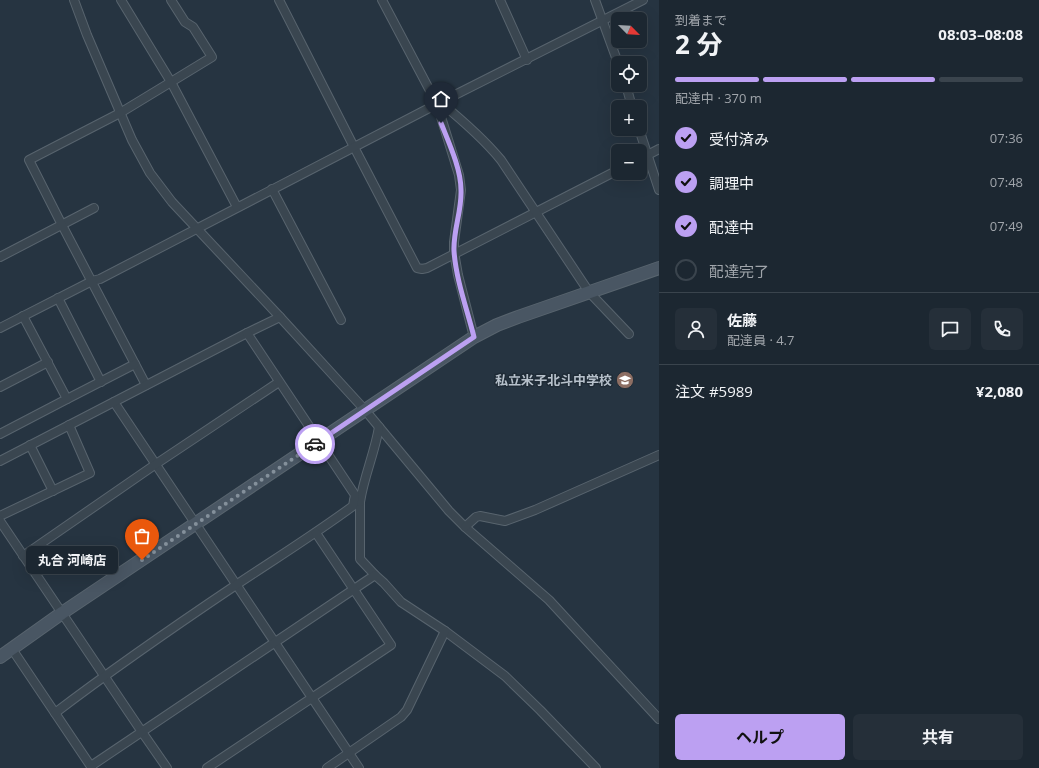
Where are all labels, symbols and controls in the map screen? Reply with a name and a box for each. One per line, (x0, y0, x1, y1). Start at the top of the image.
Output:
text: 到着まで (675, 11, 727, 29)
north arrow (611, 12, 647, 48)
map controls (611, 12, 647, 180)
text: 08:03–08:08 (938, 24, 1023, 44)
text: 2 分 (675, 26, 723, 62)
button: locate (611, 56, 647, 92)
pin (424, 82, 458, 123)
icon: home (430, 88, 452, 110)
text: 配達中 · 370 m (675, 89, 762, 107)
button: + (611, 100, 647, 136)
icon: check (675, 127, 697, 149)
text: 受付済み (709, 129, 769, 149)
text: 07:36 (990, 129, 1023, 147)
button: − (611, 144, 647, 180)
icon: check (675, 171, 697, 193)
text: 調理中 (709, 173, 754, 193)
text: 07:48 (990, 173, 1023, 191)
icon: check (675, 215, 697, 237)
text: 配達中 (709, 217, 754, 237)
text: 07:49 (990, 217, 1023, 235)
text: 配達完了 (709, 261, 769, 281)
button: person (675, 308, 717, 350)
button: chat (929, 308, 971, 350)
button: phone (981, 308, 1023, 350)
text: 佐藤 (727, 310, 757, 330)
text: 配達員 · 4.7 (727, 331, 794, 349)
school or university icon: 私立米子北斗中学校 (615, 370, 635, 390)
place label: 私立米子北斗中学校 (495, 371, 612, 389)
text: 注文 #5989 (675, 381, 753, 401)
text: ¥2,080 (976, 381, 1023, 401)
courier (295, 424, 335, 464)
icon: car (304, 433, 326, 455)
pin (125, 519, 159, 560)
icon: bag (131, 525, 153, 547)
callout: 丸合 河崎店 (26, 546, 118, 574)
text: 丸合 河崎店 (38, 551, 106, 569)
button: ヘルプ (675, 714, 845, 760)
button: 共有 (853, 714, 1023, 760)

